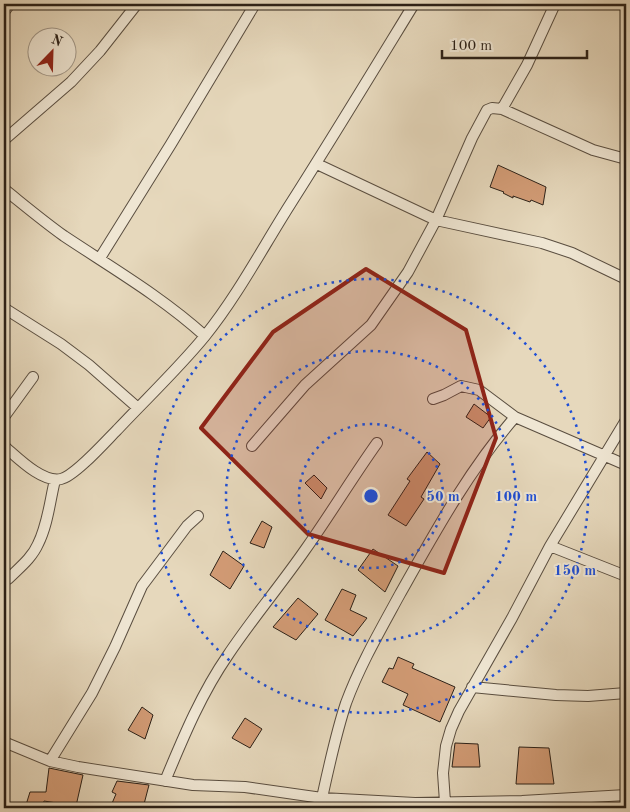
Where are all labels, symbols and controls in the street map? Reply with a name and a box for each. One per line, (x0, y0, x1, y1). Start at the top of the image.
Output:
north arrow (28, 28, 78, 78)
scale bar (442, 28, 588, 60)
text: N (49, 32, 65, 50)
text: 100 m (450, 39, 492, 54)
centre of rings (362, 487, 380, 505)
text: 50 m (426, 490, 460, 505)
text: 100 m (495, 490, 537, 505)
text: 150 m (554, 564, 596, 579)

